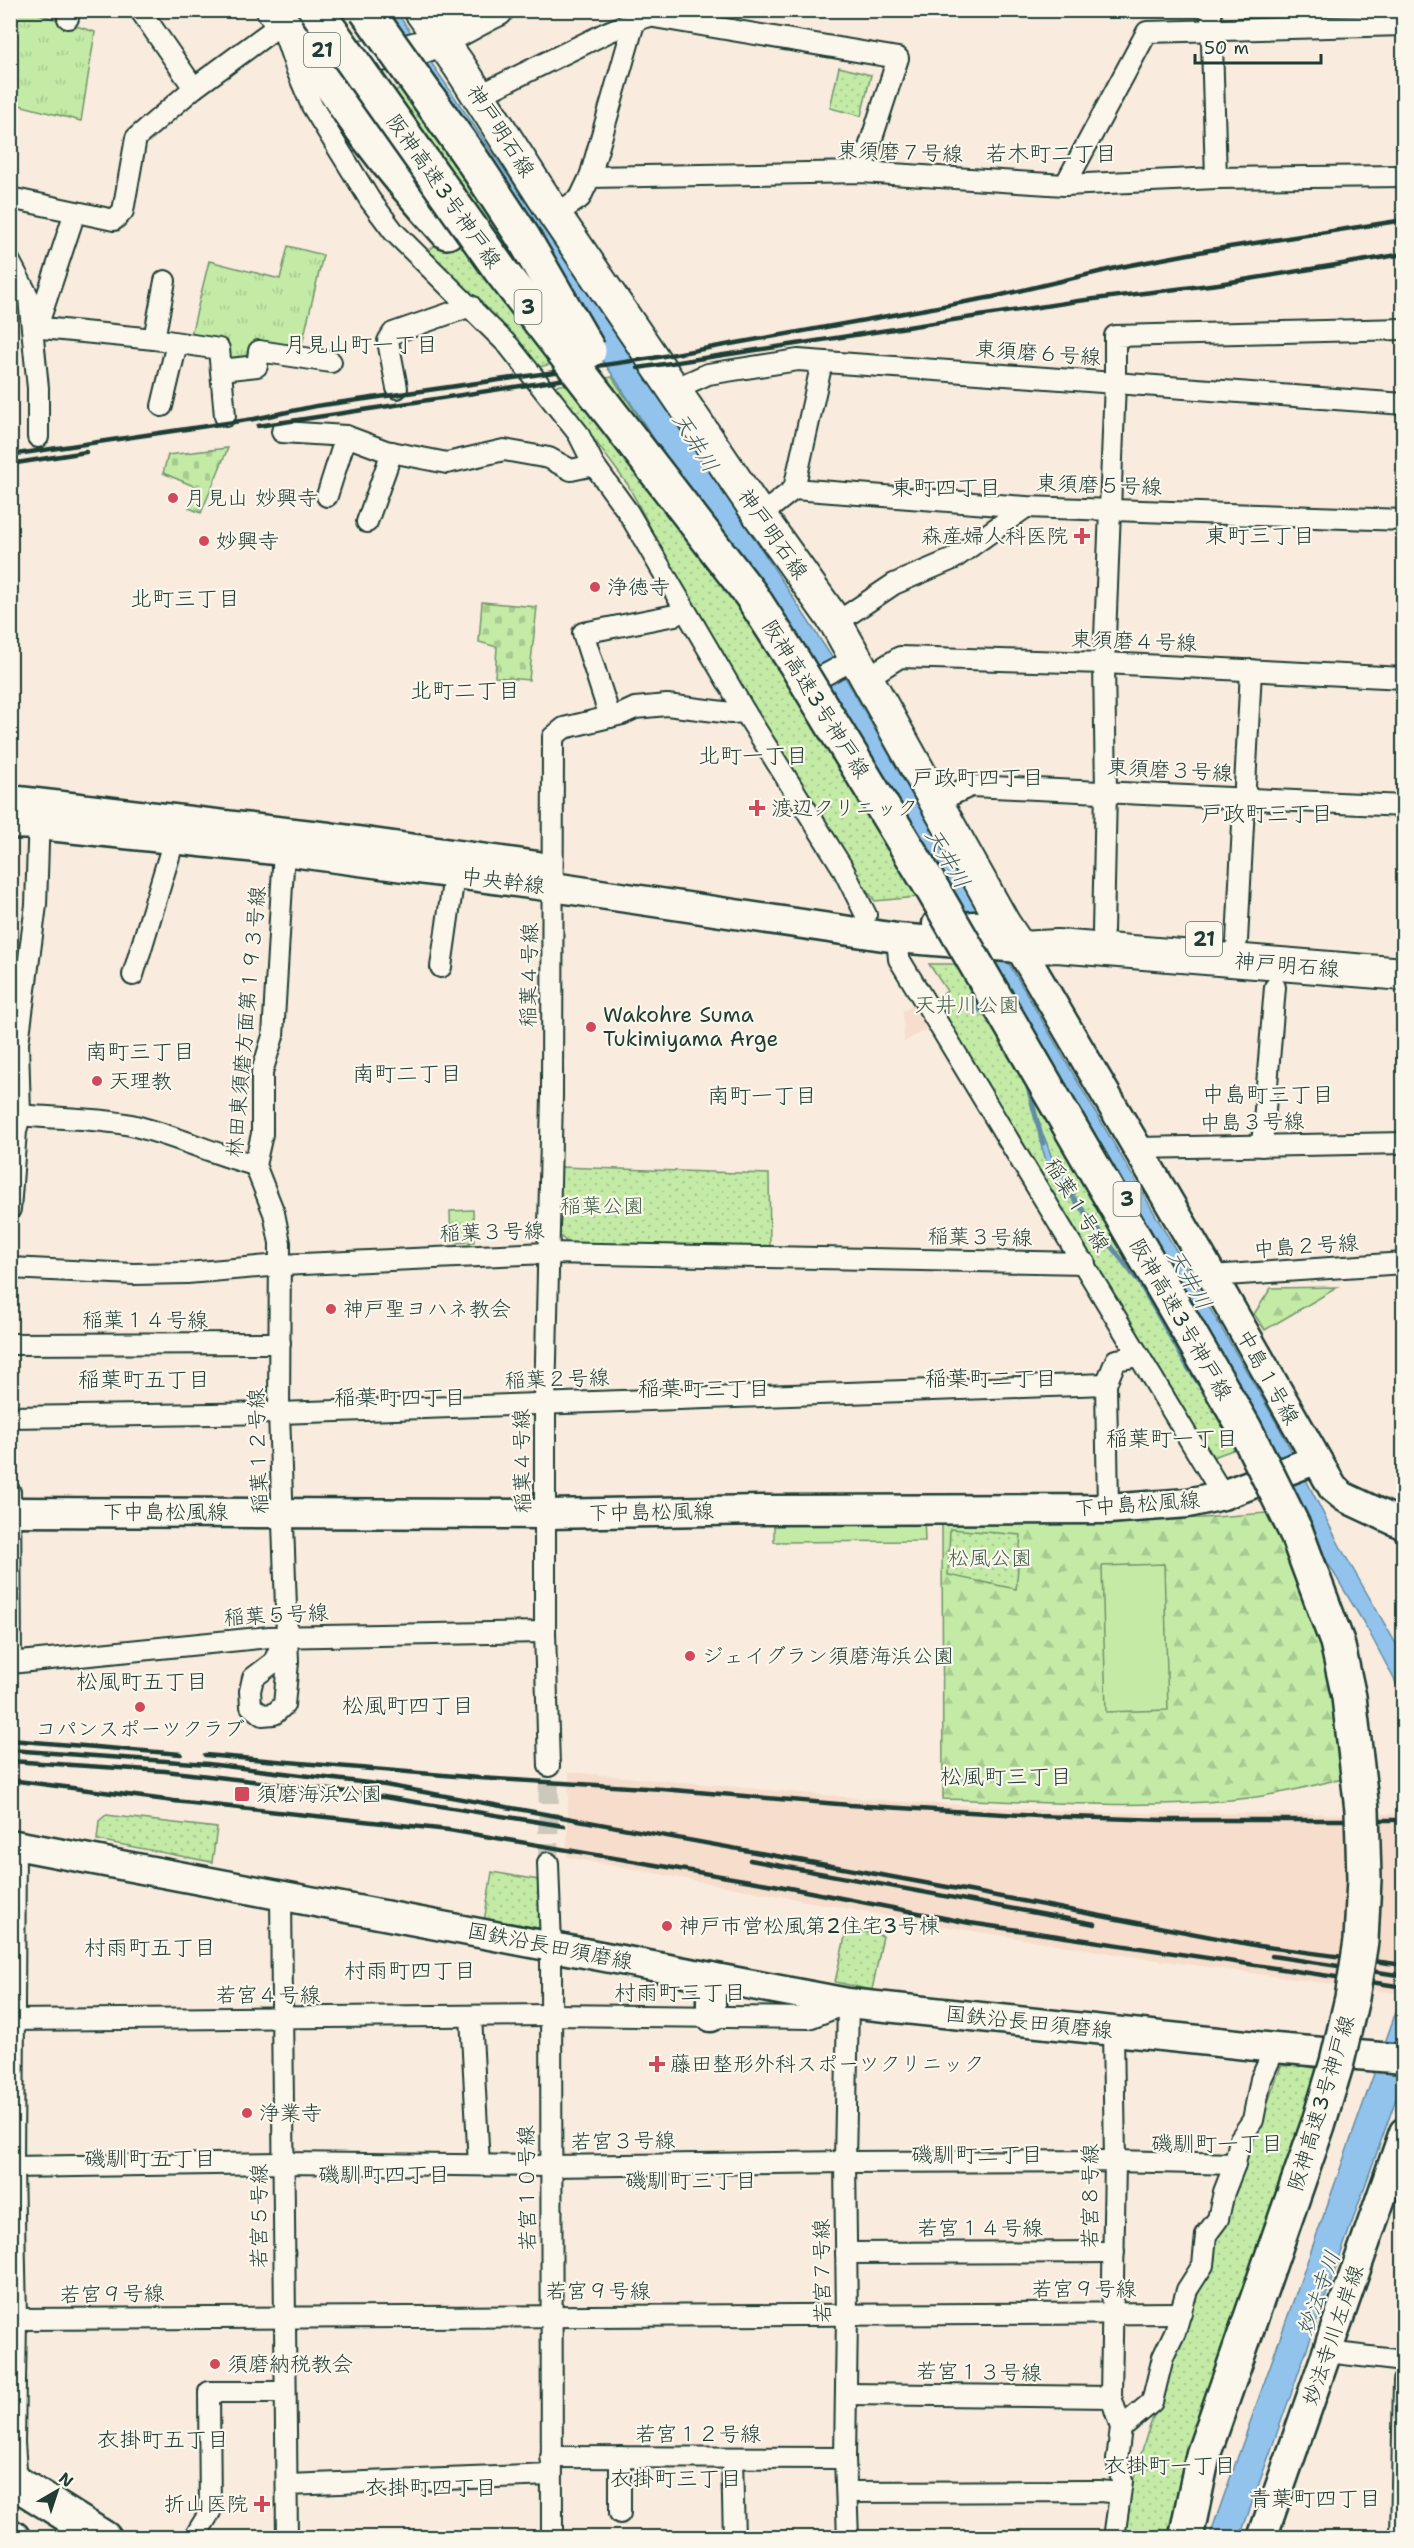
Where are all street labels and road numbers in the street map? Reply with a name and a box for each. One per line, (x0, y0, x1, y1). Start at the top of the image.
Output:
road number: 21 (304, 33, 340, 67)
street label: 神戸明石線 (461, 79, 541, 183)
street label: 阪神高速3号神戸線 (380, 108, 508, 274)
street label: 東須磨７号線 (837, 136, 963, 168)
road number: 3 (514, 290, 542, 324)
street label: 東須磨６号線 (974, 335, 1102, 371)
street label: 東須磨５号線 (1036, 469, 1162, 501)
street label: 神戸明石線 (731, 483, 815, 585)
street label: 阪神高速3号神戸線 (756, 614, 876, 784)
street label: 東須磨４号線 (1071, 625, 1197, 657)
street label: 東須磨３号線 (1106, 753, 1234, 787)
street label: 中央幹線 (460, 862, 546, 900)
street label: 林田東須磨方面第１９３号線 (220, 885, 272, 1159)
street label: 稲葉４号線 (514, 922, 544, 1028)
road number: 21 (1186, 922, 1222, 956)
street label: 神戸明石線 (1233, 946, 1341, 984)
street label: 中島３号線 (1199, 1107, 1305, 1137)
street label: 稲葉１号線 (1038, 1153, 1116, 1257)
road number: 3 (1114, 1182, 1140, 1216)
street label: 稲葉３号線 (439, 1216, 545, 1248)
street label: 稲葉３号線 (927, 1222, 1033, 1252)
street label: 中島２号線 (1253, 1228, 1359, 1264)
street label: 阪神高速3号神戸線 (1123, 1233, 1239, 1405)
street label: 稲葉１４号線 (82, 1306, 208, 1334)
street label: 中島１号線 (1230, 1324, 1306, 1430)
street label: 稲葉２号線 (504, 1363, 610, 1395)
street label: 稲葉１２号線 (242, 1388, 274, 1514)
street label: 稲葉４号線 (507, 1408, 537, 1514)
street label: 下中島松風線 (1073, 1486, 1201, 1522)
street label: 下中島松風線 (588, 1497, 714, 1527)
street label: 下中島松風線 (102, 1498, 228, 1526)
street label: 稲葉５号線 (223, 1598, 329, 1632)
street label: 国鉄沿長田須磨線 (465, 1916, 635, 1976)
street label: 若宮４号線 (216, 1981, 321, 2009)
street label: 国鉄沿長田須磨線 (944, 1999, 1114, 2045)
street label: 阪神高速3号神戸線 (1281, 2012, 1361, 2194)
street label: 若宮１０号線 (512, 2125, 542, 2251)
street label: 若宮３号線 (570, 2126, 676, 2156)
street label: 若宮８号線 (1076, 2144, 1104, 2249)
street label: 若宮５号線 (245, 2164, 273, 2269)
street label: 若宮１４号線 (917, 2214, 1043, 2242)
street label: 若宮７号線 (807, 2218, 837, 2324)
street label: 妙法寺川左岸線 (1296, 2261, 1370, 2409)
street label: 若宮９号線 (1032, 2275, 1137, 2303)
street label: 若宮９号線 (546, 2277, 651, 2305)
street label: 若宮９号線 (59, 2279, 165, 2309)
street label: 若宮１３号線 (916, 2357, 1042, 2387)
street label: 若宮１２号線 (635, 2420, 761, 2448)

